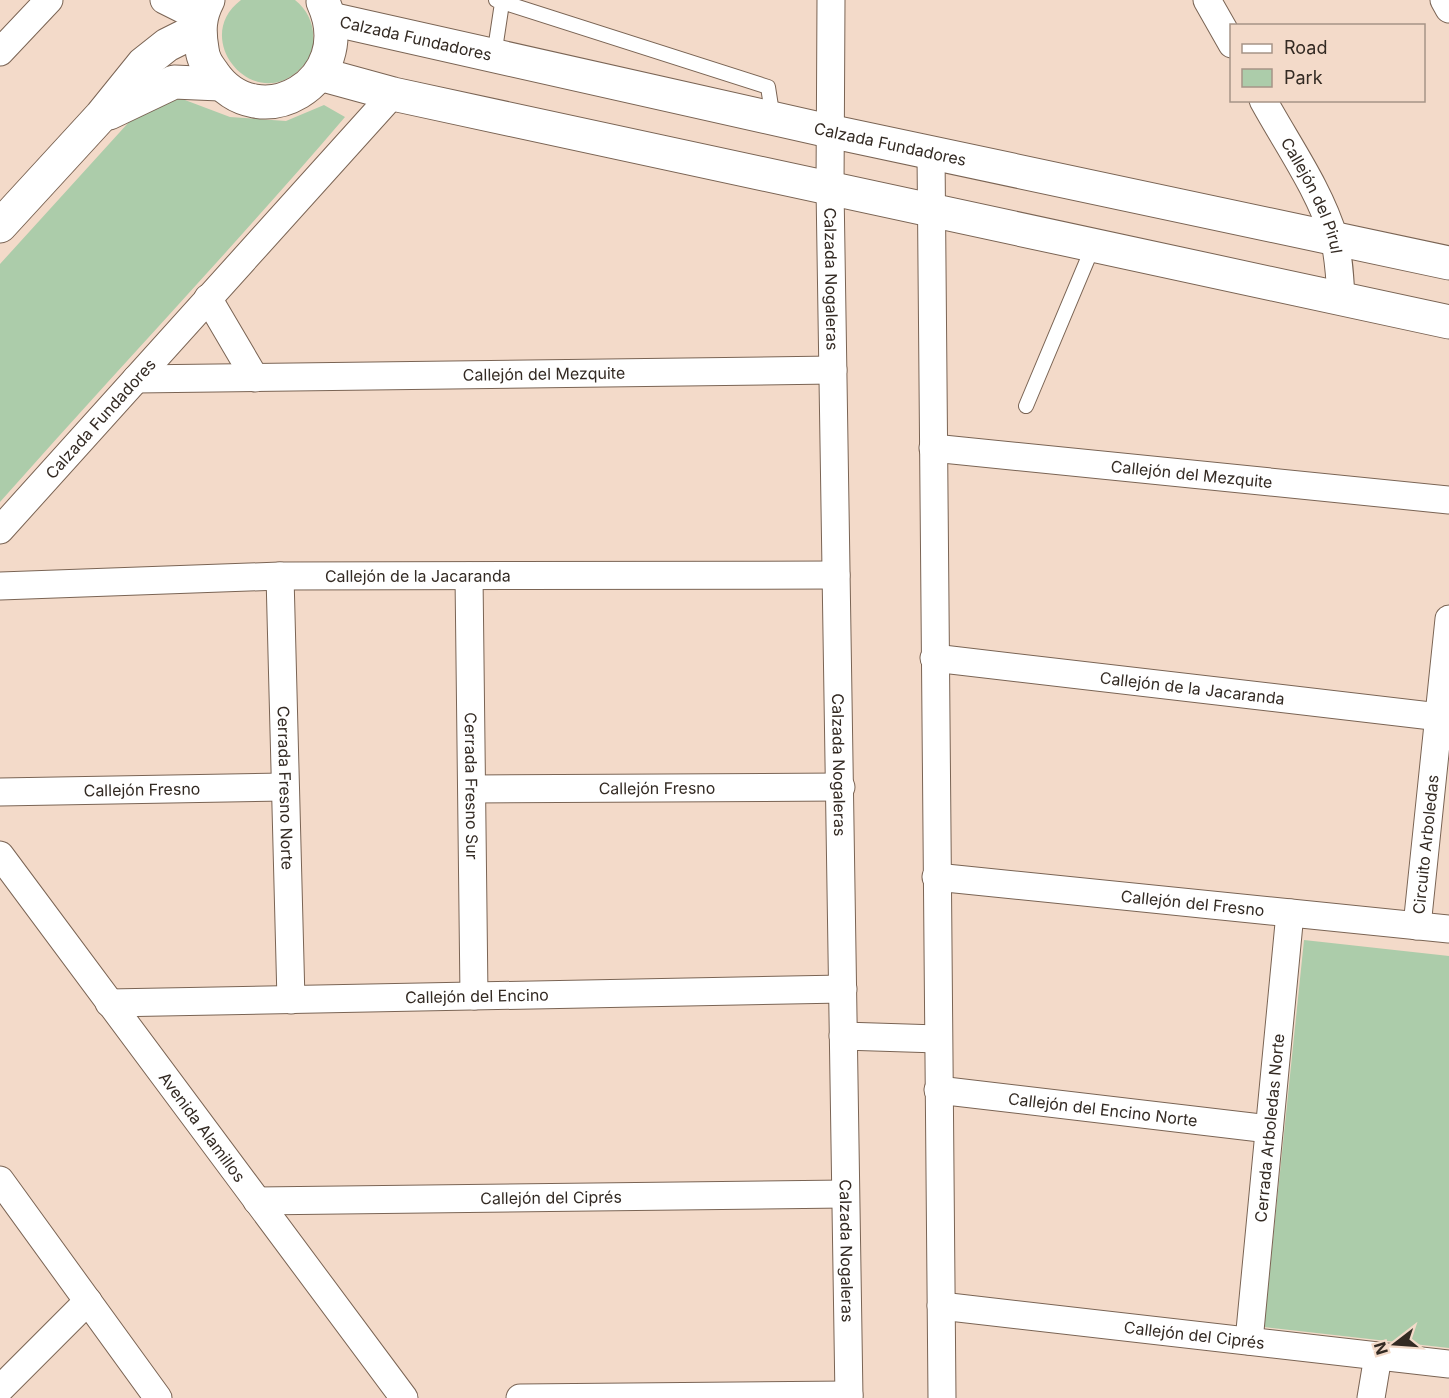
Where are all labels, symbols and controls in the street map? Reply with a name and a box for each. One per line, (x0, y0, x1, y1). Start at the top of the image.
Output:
street label: Calzada Fundadores (338, 11, 494, 65)
legend (1230, 24, 1425, 102)
text: Road (1284, 37, 1327, 58)
text: Park (1284, 67, 1323, 88)
street label: Calzada Fundadores (812, 118, 968, 170)
street label: Callejón del Pirul (1277, 134, 1347, 255)
street label: Calzada Nogaleras (820, 207, 843, 351)
street label: Calzada Fundadores (41, 354, 160, 483)
street label: Callejón del Mezquite (463, 363, 625, 385)
street label: Callejón del Mezquite (1110, 456, 1273, 492)
street label: Callejón de la Jacaranda (325, 566, 511, 586)
street label: Callejón de la Jacaranda (1099, 667, 1286, 709)
street label: Calzada Nogaleras (828, 693, 850, 836)
street label: Cerrada Fresno Norte (273, 706, 298, 870)
street label: Cerrada Fresno Sur (461, 712, 482, 860)
street label: Circuito Arboledas (1408, 774, 1443, 915)
street label: Callejón Fresno (83, 778, 201, 801)
street label: Callejón Fresno (599, 778, 715, 798)
street label: Callejón del Fresno (1120, 886, 1265, 920)
street label: Callejón del Encino (405, 985, 549, 1007)
street label: Cerrada Arboledas Norte (1250, 1033, 1288, 1223)
street label: Avenida Alamillos (155, 1068, 250, 1186)
street label: Callejón del Encino Norte (1007, 1088, 1199, 1131)
street label: Calzada Nogaleras (836, 1179, 858, 1322)
street label: Callejón del Ciprés (480, 1187, 622, 1208)
north arrow (1365, 1314, 1425, 1374)
street label: Callejón del Ciprés (1123, 1317, 1266, 1353)
text: N (1369, 1340, 1392, 1357)

